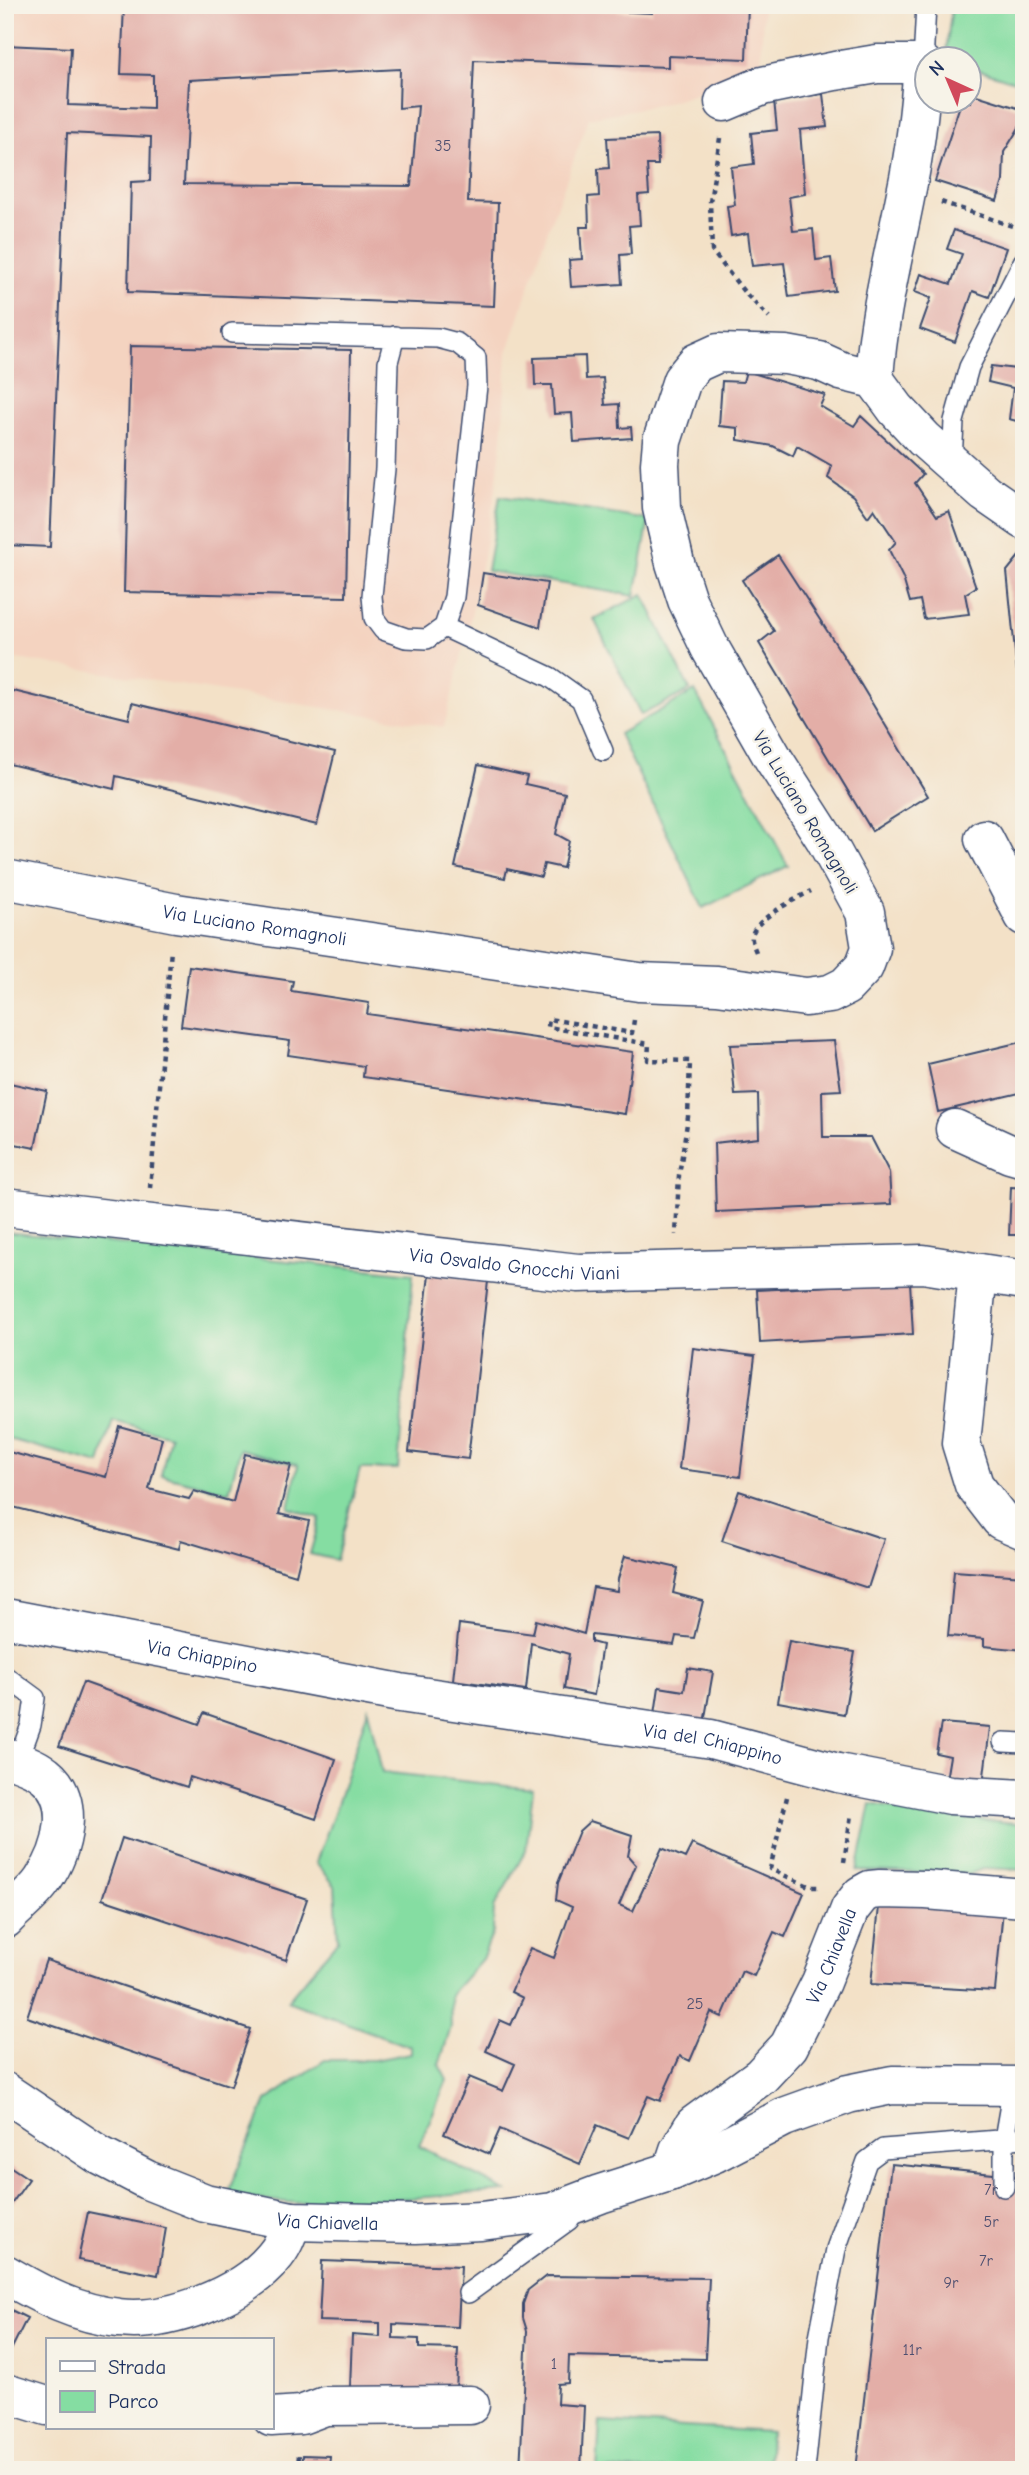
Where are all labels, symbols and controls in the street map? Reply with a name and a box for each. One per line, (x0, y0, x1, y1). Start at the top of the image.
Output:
north arrow (914, 46, 984, 116)
text: N (925, 56, 949, 81)
house number: 35 (435, 137, 451, 155)
street label: Via Luciano Romagnoli (748, 727, 862, 898)
street label: Via Luciano Romagnoli (161, 901, 348, 950)
street label: Via Osvaldo Gnocchi Viani (408, 1244, 620, 1285)
street label: Via Chiappino (145, 1635, 259, 1678)
street label: Via del Chiappino (642, 1719, 785, 1770)
street label: Via Chiavella (802, 1905, 861, 2008)
house number: 25 (686, 1995, 704, 2013)
house number: 7r (984, 2181, 999, 2199)
street label: Via Chiavella (274, 2208, 379, 2235)
house number: 5r (983, 2213, 999, 2231)
house number: 7r (979, 2252, 994, 2270)
house number: 9r (944, 2274, 959, 2292)
legend (46, 2338, 273, 2430)
house number: 11r (902, 2341, 922, 2359)
text: Strada (108, 2355, 166, 2379)
house number: 1 (551, 2355, 557, 2373)
text: Parco (108, 2389, 159, 2413)

